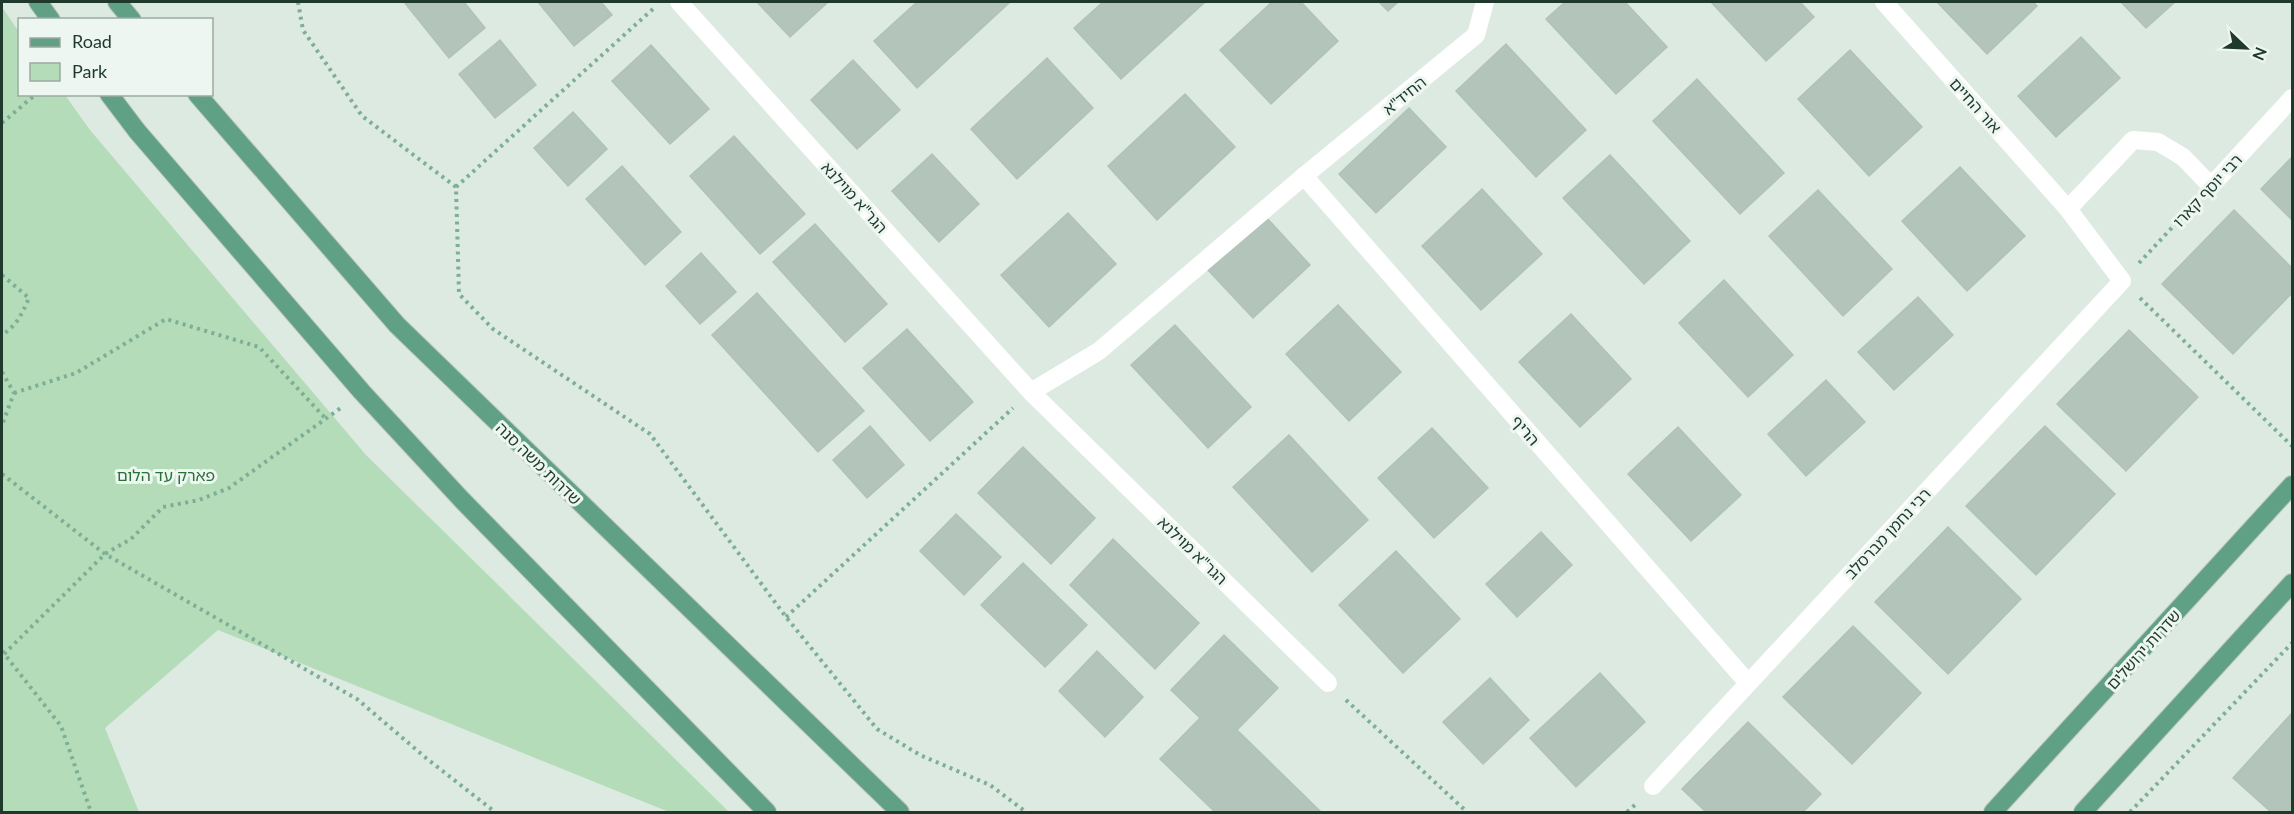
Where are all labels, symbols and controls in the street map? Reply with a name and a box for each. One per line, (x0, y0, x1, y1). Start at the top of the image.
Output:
legend (18, 18, 213, 96)
north arrow (2216, 18, 2276, 78)
text: Road (72, 30, 112, 52)
text: N (2249, 45, 2271, 63)
text: Park (72, 60, 108, 82)
street label: החיד"א (1379, 72, 1429, 118)
street label: אור החיים (1946, 73, 2006, 137)
street label: רבי יוסף קארו (2169, 150, 2245, 230)
street label: הגר"א מוילנא (818, 158, 892, 236)
street label: הריף (1508, 411, 1544, 449)
street label: שדרות משה סנה (493, 418, 585, 508)
park label: פארק עד הלום (117, 465, 215, 484)
street label: רבי נחמן מברסלב (1840, 484, 1934, 582)
street label: הגר"א מוילנא (1154, 512, 1232, 588)
street label: שדרות ירושלים (2102, 605, 2184, 693)

